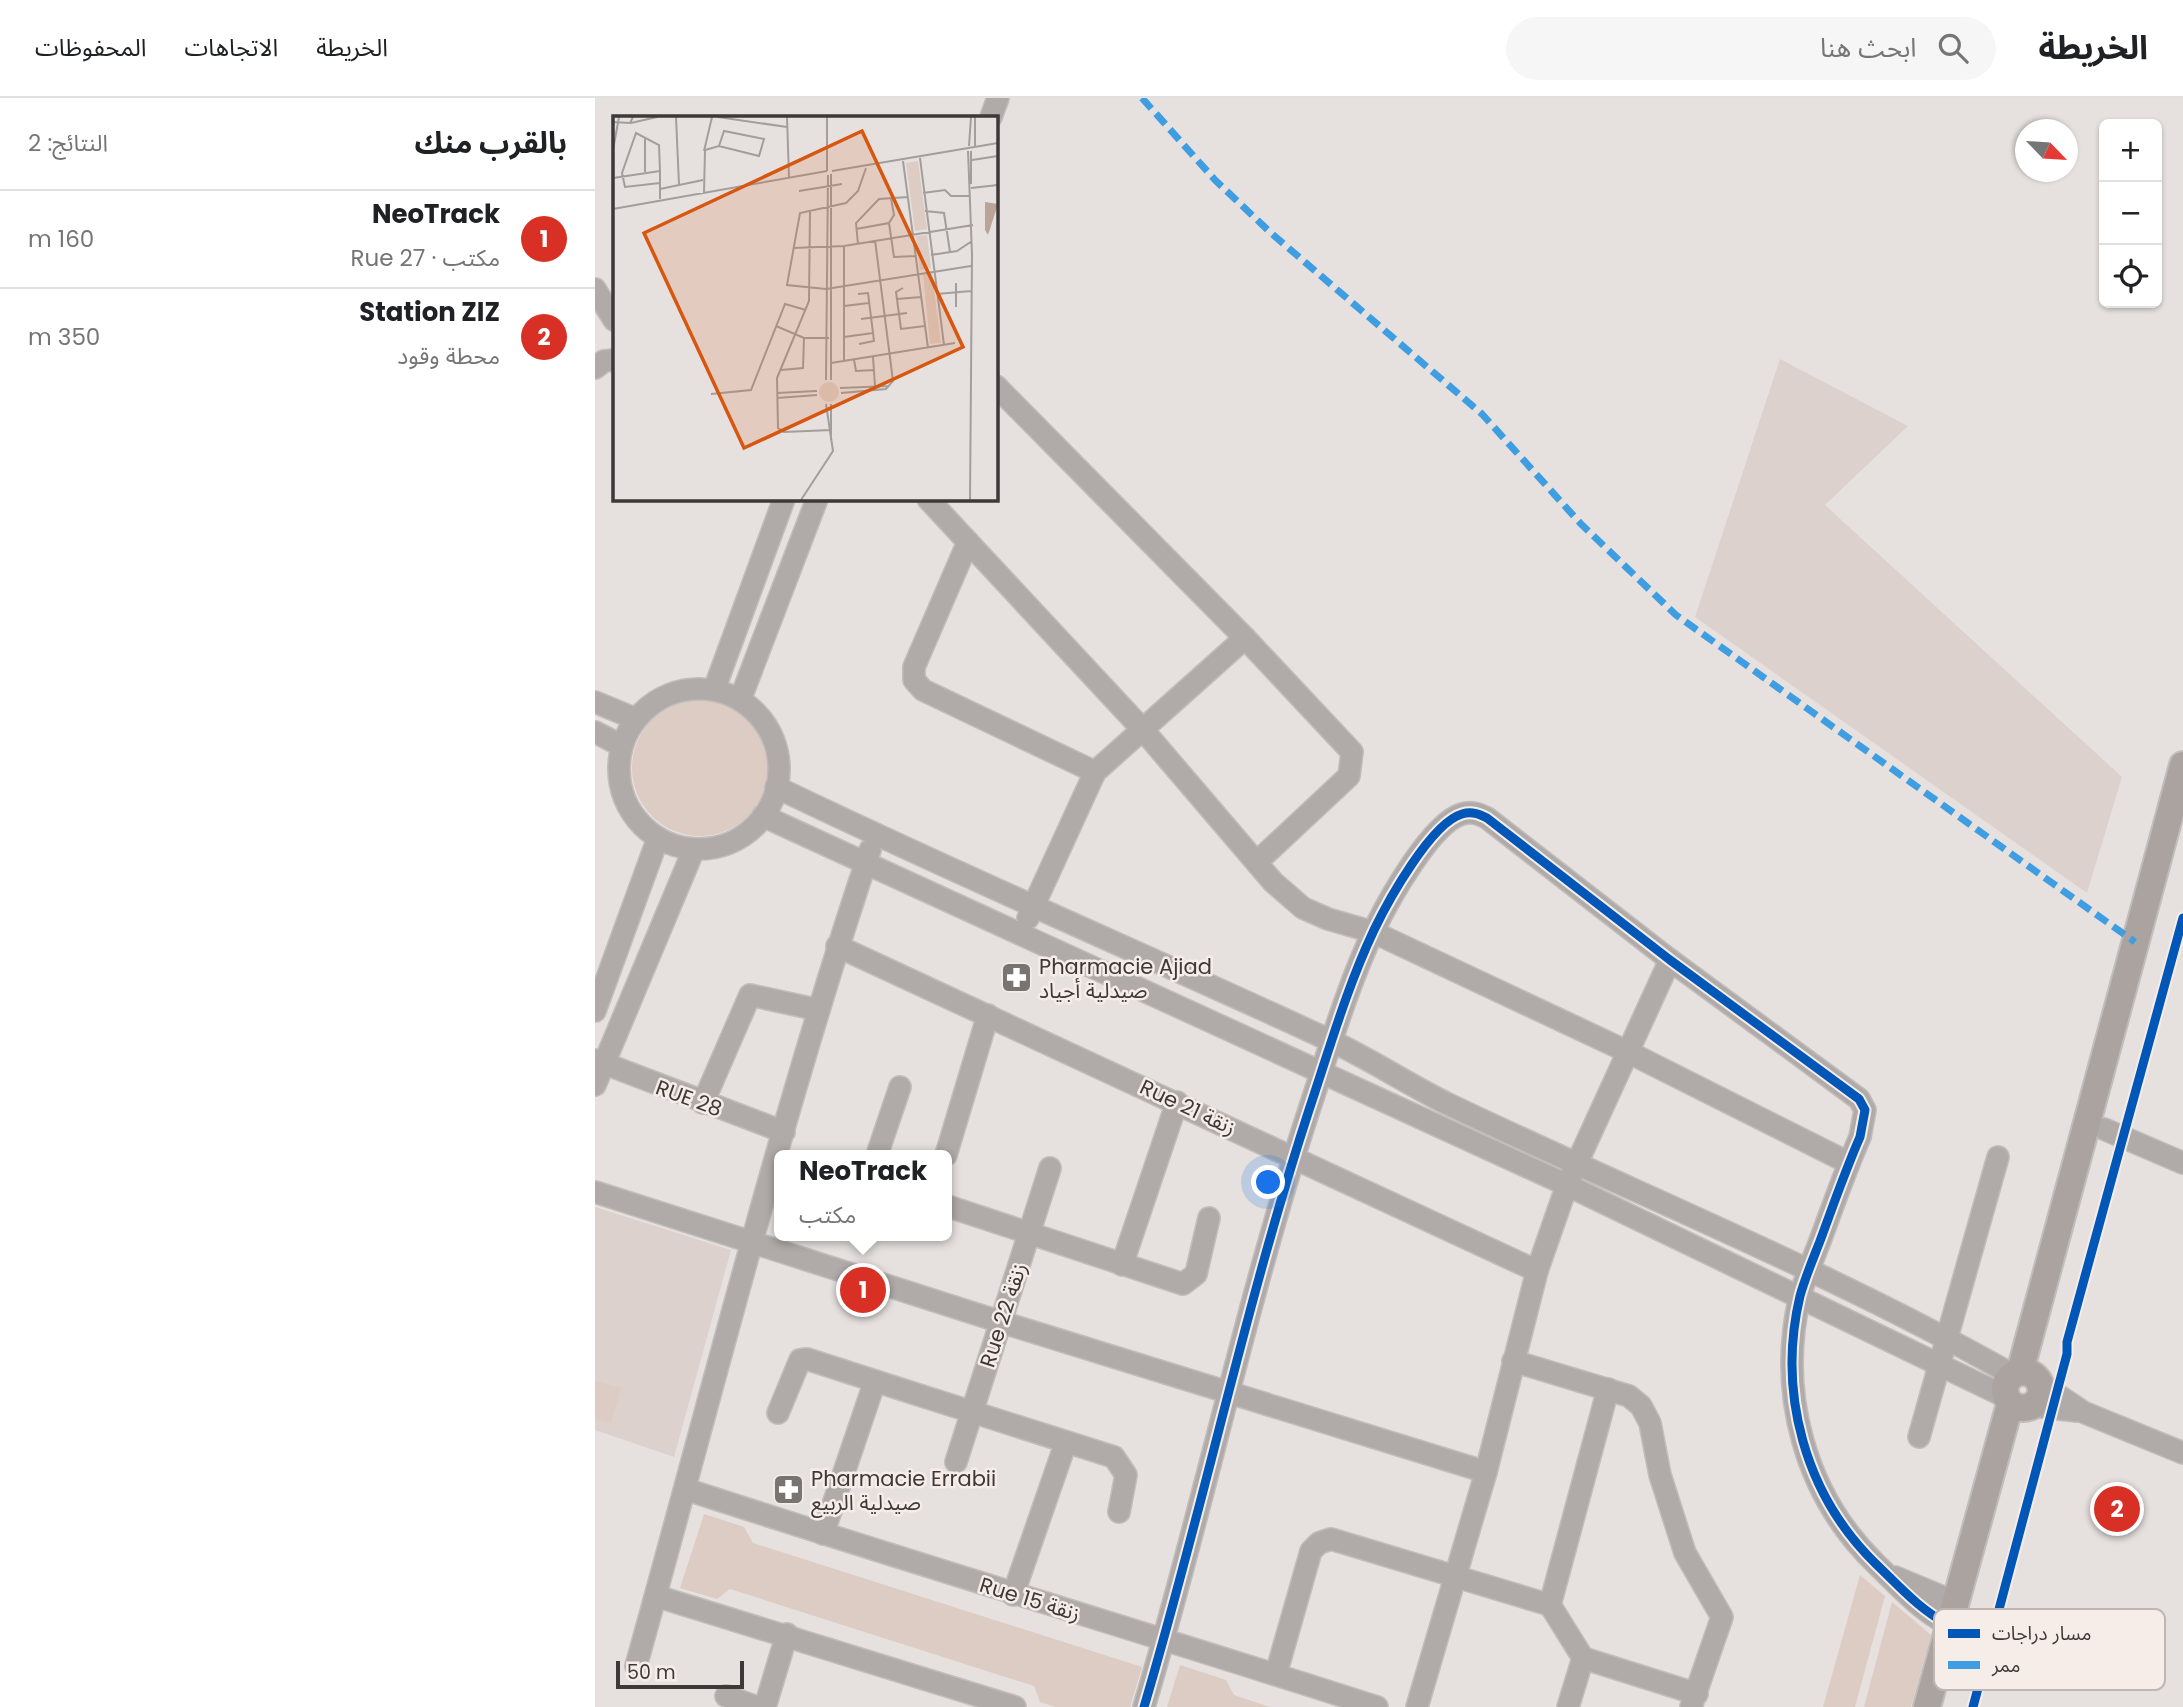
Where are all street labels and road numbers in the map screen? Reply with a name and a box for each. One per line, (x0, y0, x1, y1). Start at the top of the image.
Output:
street label: Rue 21 زنقة (1135, 1072, 1241, 1142)
street label: RUE 28 (652, 1073, 726, 1123)
street label: Rue 22 زنقة (973, 1259, 1033, 1371)
street label: Rue 15 زنقة (976, 1570, 1084, 1628)

